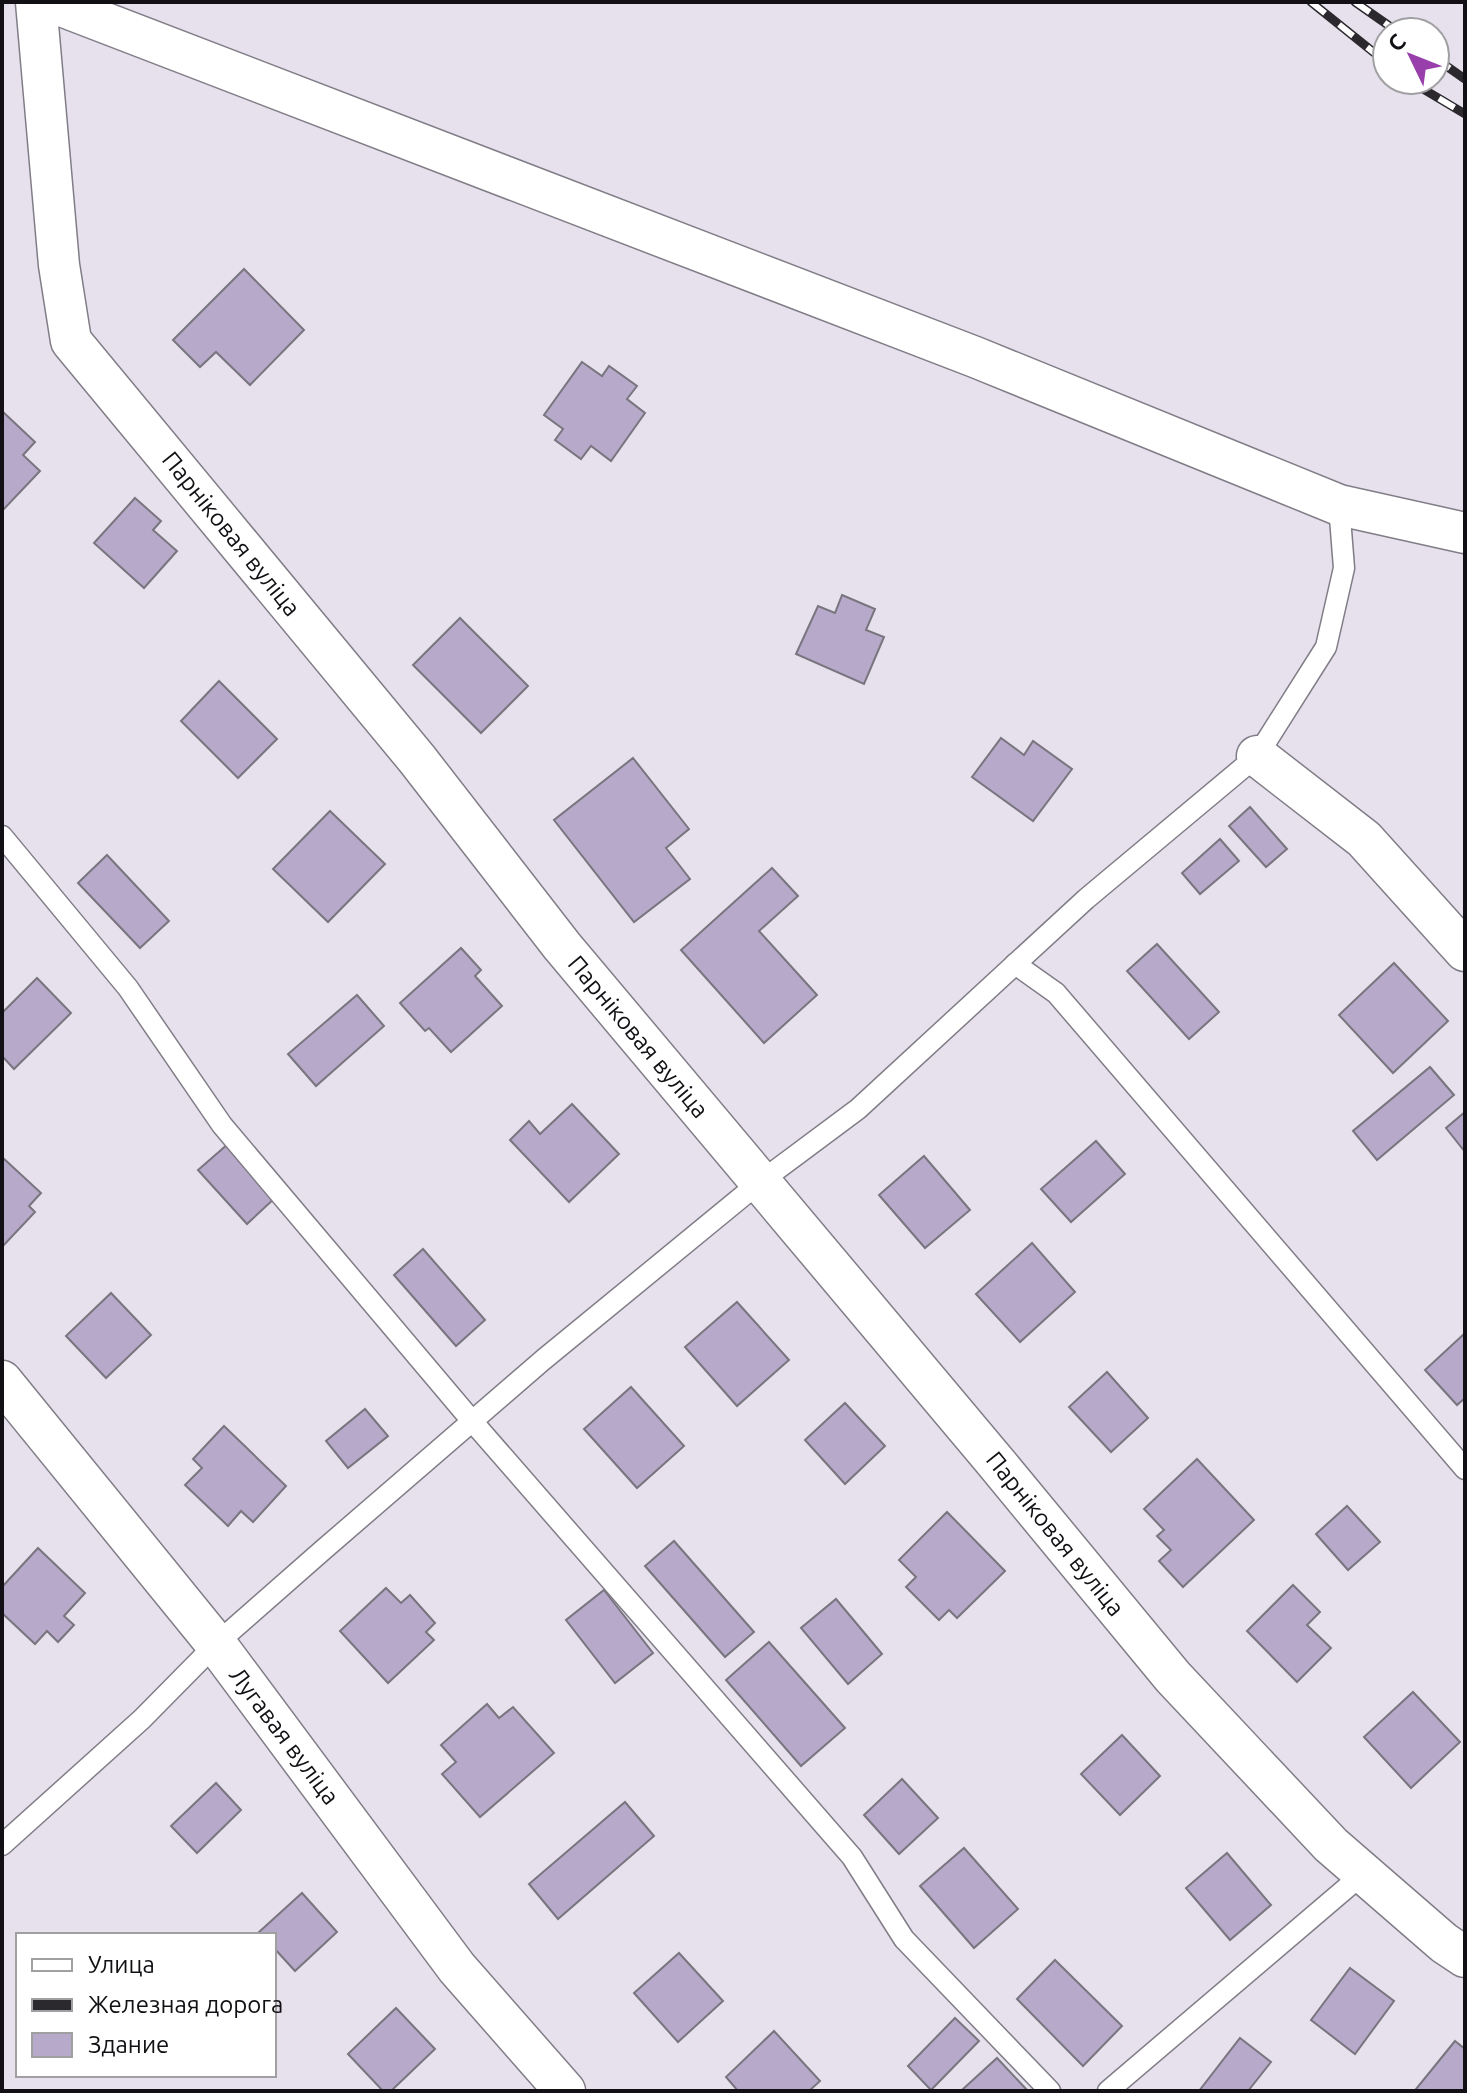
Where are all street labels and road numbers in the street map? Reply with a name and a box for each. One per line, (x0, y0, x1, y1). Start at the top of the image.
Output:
street label: Парніковая вуліца (157, 446, 306, 621)
street label: Парніковая вуліца (563, 950, 714, 1123)
street label: Парніковая вуліца (981, 1446, 1130, 1621)
street label: Лугавая вуліца (224, 1662, 345, 1810)

